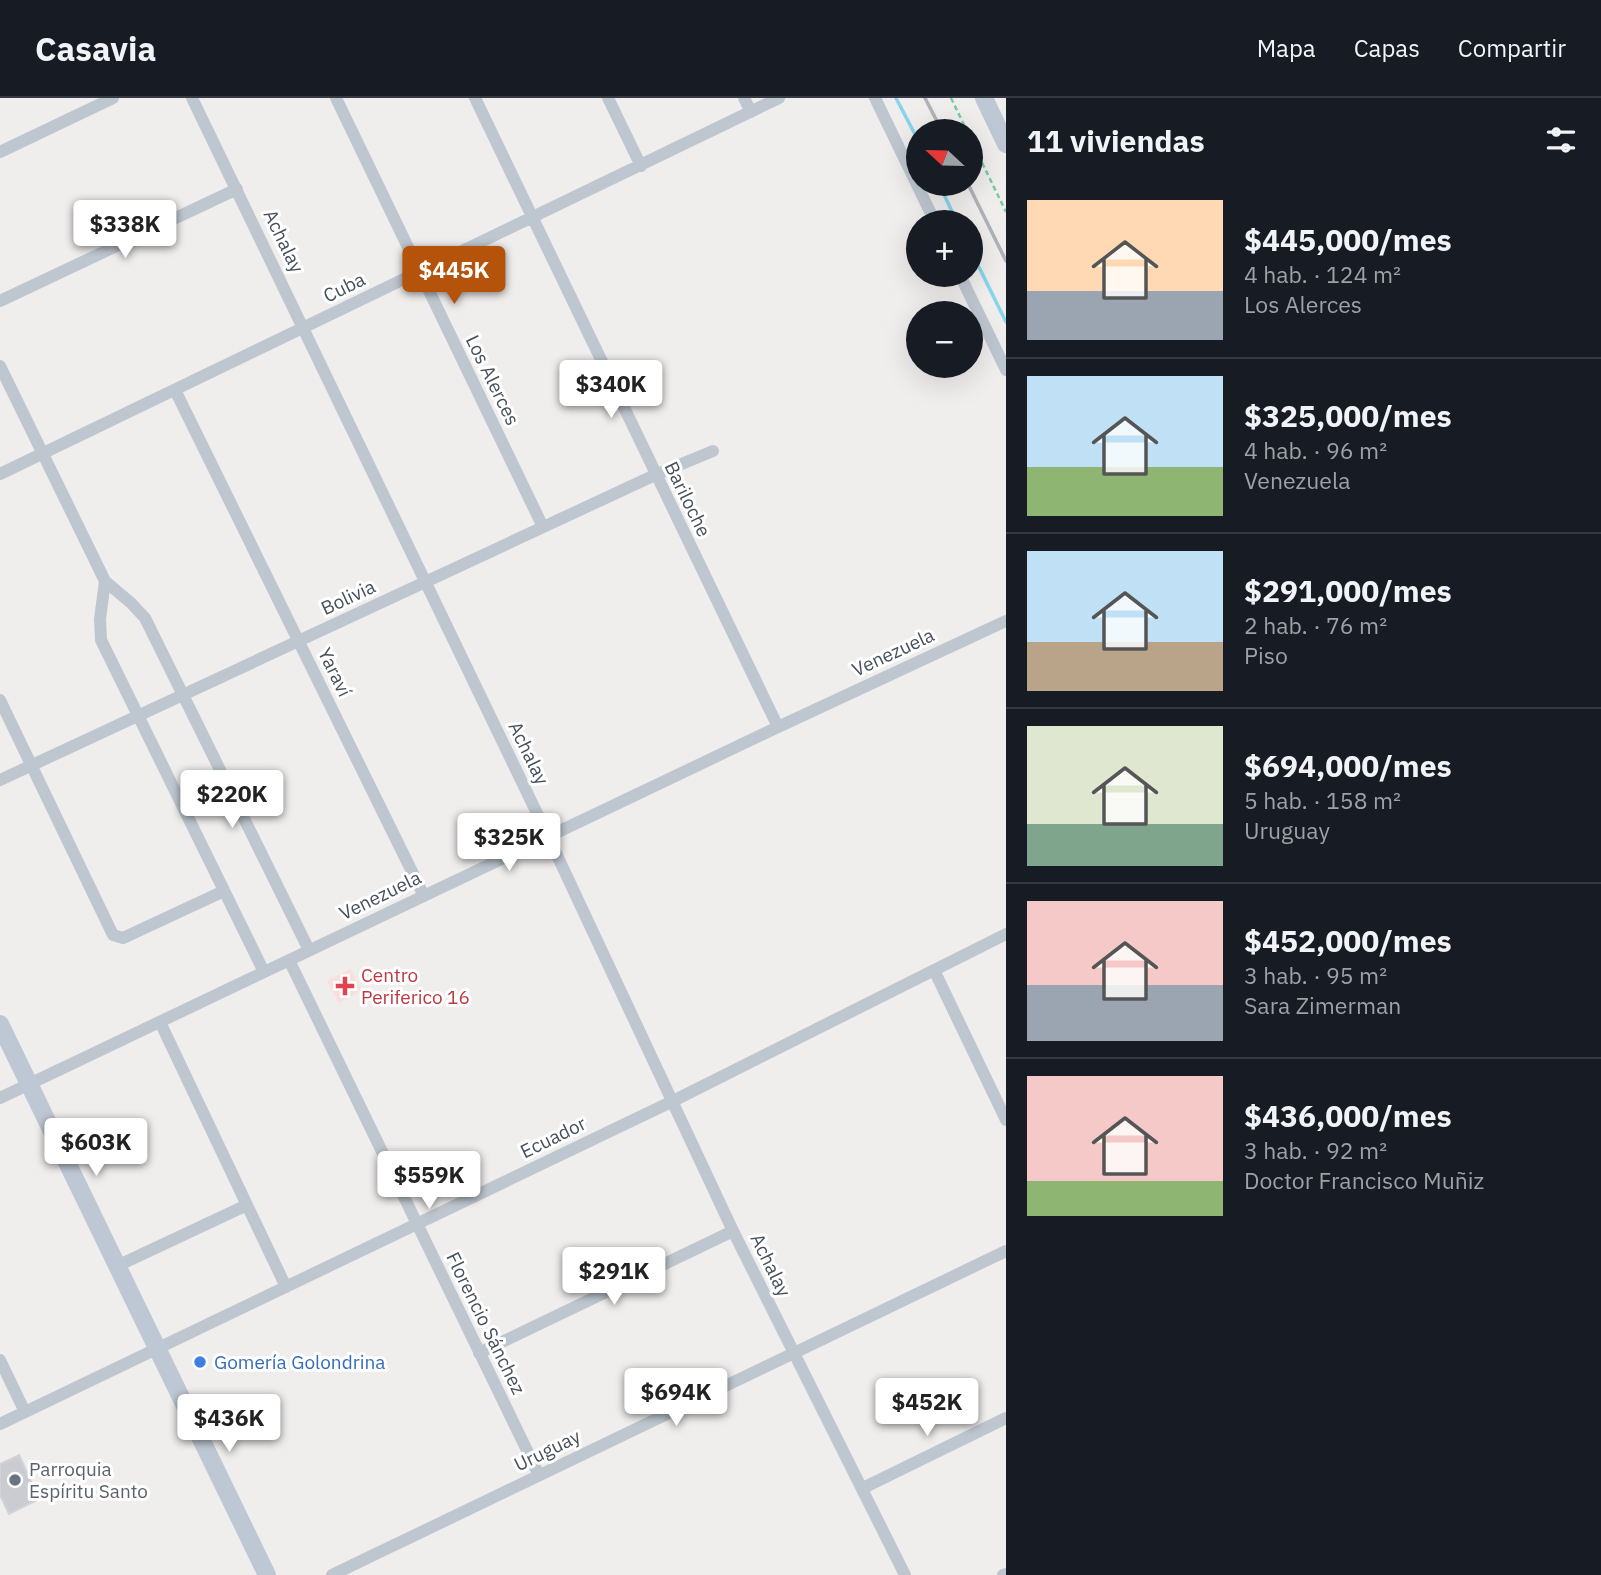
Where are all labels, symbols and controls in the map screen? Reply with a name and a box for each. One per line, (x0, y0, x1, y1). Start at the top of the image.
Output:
text: Casavia (35, 27, 156, 70)
text: Mapa (1257, 32, 1316, 64)
text: Capas (1354, 32, 1420, 64)
text: Compartir (1458, 32, 1566, 64)
north arrow (906, 119, 984, 196)
map controls (906, 119, 983, 378)
text: 11 viviendas (1027, 121, 1205, 160)
icon: filters (1542, 121, 1580, 159)
pin: $338K (76, 200, 174, 260)
street label: Achalay (258, 205, 310, 277)
text: $338K (89, 208, 161, 238)
button: + (906, 210, 983, 287)
text: $445,000/mes (1244, 220, 1452, 259)
icon: home (1083, 228, 1167, 312)
pin: $445K (405, 246, 503, 306)
text: $445K (418, 254, 490, 284)
text: 4 hab. · 124 m² (1244, 259, 1401, 289)
street label: Cuba (319, 267, 369, 307)
text: Los Alerces (1244, 289, 1362, 319)
button: − (906, 301, 983, 378)
street label: Los Alerces (461, 331, 525, 429)
pin: $340K (562, 360, 660, 420)
text: $340K (575, 368, 647, 398)
text: $325,000/mes (1244, 396, 1452, 435)
icon: home (1083, 404, 1167, 488)
text: 4 hab. · 96 m² (1244, 435, 1387, 465)
street label: Bariloche (659, 457, 717, 541)
text: Venezuela (1244, 465, 1350, 495)
text: $291,000/mes (1244, 571, 1452, 610)
street label: Bolivia (317, 574, 379, 620)
icon: home (1083, 579, 1167, 663)
text: 2 hab. · 76 m² (1244, 610, 1387, 640)
street label: Venezuela (848, 623, 938, 681)
text: Piso (1244, 640, 1288, 670)
street label: Yaraví (313, 644, 357, 701)
street label: Achalay (503, 717, 555, 789)
text: $694,000/mes (1244, 746, 1452, 785)
icon: home (1083, 754, 1167, 838)
pin: $220K (183, 770, 281, 830)
text: $220K (196, 778, 268, 808)
text: 5 hab. · 158 m² (1244, 785, 1401, 815)
pin: $325K (460, 814, 558, 873)
text: Uruguay (1244, 815, 1330, 845)
text: $325K (473, 821, 545, 851)
street label: Venezuela (335, 865, 425, 925)
text: $452,000/mes (1244, 921, 1452, 960)
icon: home (1083, 929, 1167, 1013)
text: 3 hab. · 95 m² (1244, 960, 1387, 990)
place label: Centro Periferico 16 (361, 963, 470, 1009)
marker: Centro Periferico 16 (335, 976, 355, 996)
text: Sara Zimerman (1244, 990, 1401, 1020)
text: $436,000/mes (1244, 1096, 1452, 1135)
icon: home (1083, 1104, 1167, 1188)
street label: Ecuador (516, 1111, 590, 1163)
pin: $603K (47, 1118, 145, 1178)
text: $603K (60, 1126, 132, 1156)
text: 3 hab. · 92 m² (1244, 1135, 1387, 1165)
pin: $559K (380, 1152, 478, 1211)
text: $559K (393, 1159, 465, 1189)
text: Doctor Francisco Muñiz (1244, 1165, 1484, 1195)
street label: Achalay (745, 1229, 797, 1301)
street label: Florencio Sánchez (441, 1248, 531, 1398)
pin: $291K (565, 1248, 663, 1307)
text: $291K (578, 1255, 650, 1285)
place label: Gomería Golondrina (214, 1350, 385, 1374)
marker: Gomería Golondrina (192, 1354, 208, 1370)
pin: $694K (627, 1368, 725, 1428)
text: $694K (640, 1376, 712, 1406)
pin: $452K (878, 1378, 976, 1438)
text: $452K (891, 1386, 963, 1416)
pin: $436K (180, 1394, 278, 1454)
text: $436K (193, 1402, 265, 1432)
street label: Uruguay (510, 1423, 585, 1476)
place label: Parroquia Espíritu Santo (29, 1457, 148, 1503)
marker: Parroquia Espíritu Santo (7, 1472, 23, 1488)

